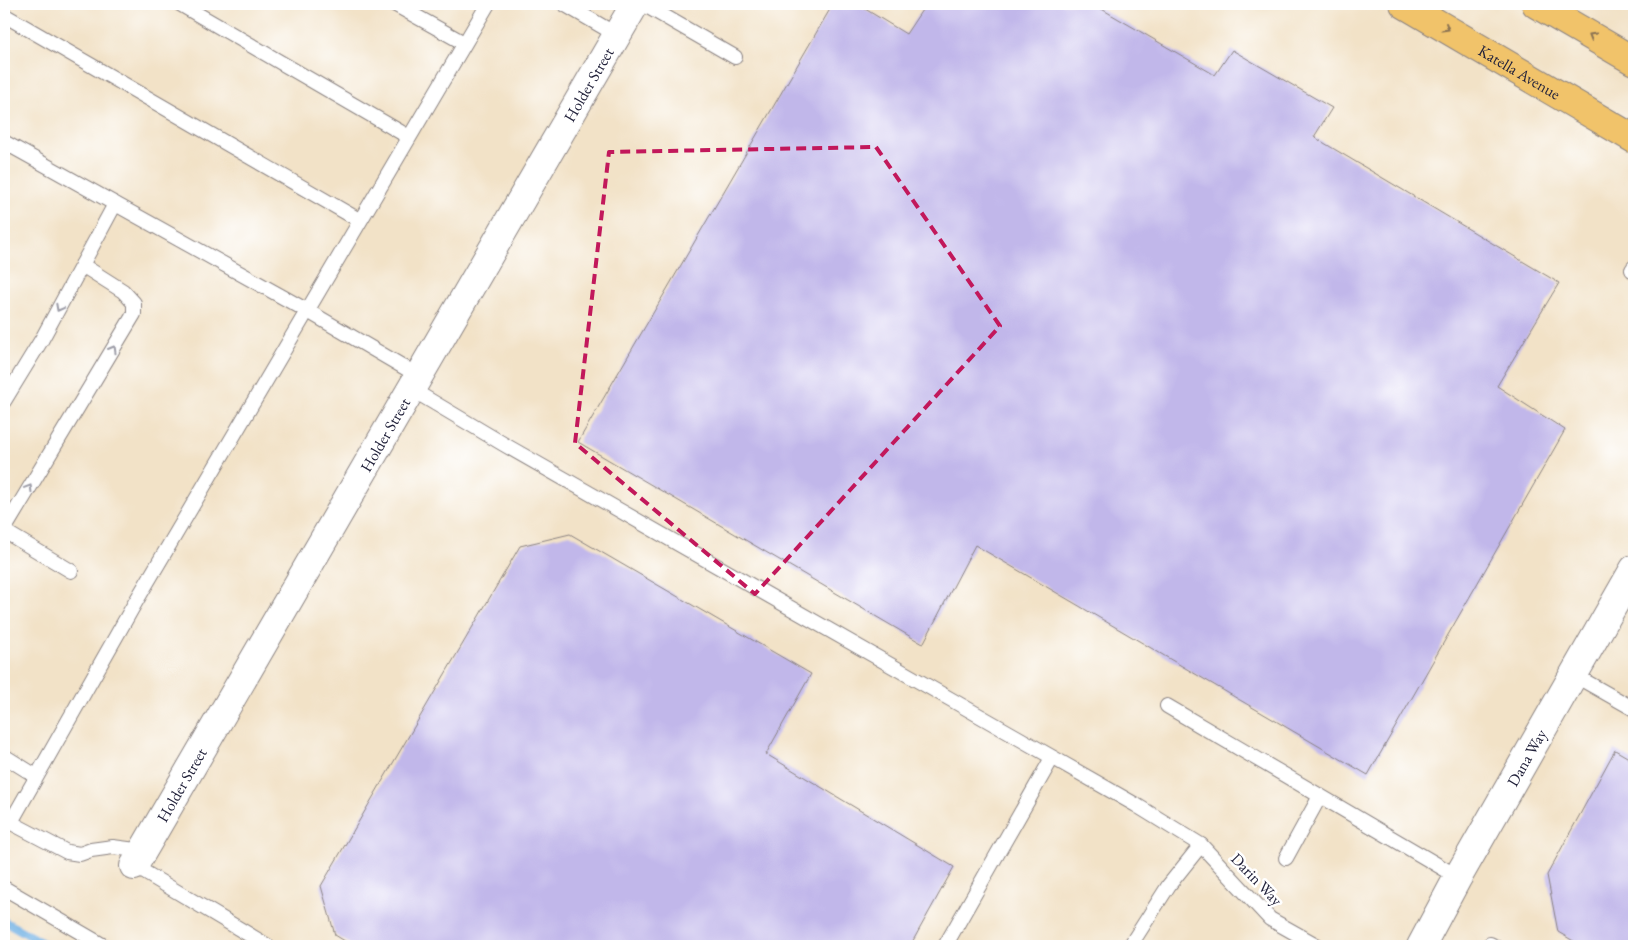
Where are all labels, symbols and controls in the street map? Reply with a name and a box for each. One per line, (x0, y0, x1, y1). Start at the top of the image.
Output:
one-way arrow (1441, 22, 1450, 32)
one-way arrow (1589, 33, 1598, 43)
street label: Katella Avenue (1474, 40, 1564, 105)
street label: Holder Street (559, 44, 619, 126)
one-way arrow (55, 303, 65, 312)
one-way arrow (106, 345, 116, 354)
street label: Holder Street (355, 394, 415, 476)
one-way arrow (23, 484, 32, 493)
street label: Dana Way (1502, 724, 1552, 790)
street label: Holder Street (152, 744, 212, 826)
street label: Darin Way (1226, 848, 1288, 911)

